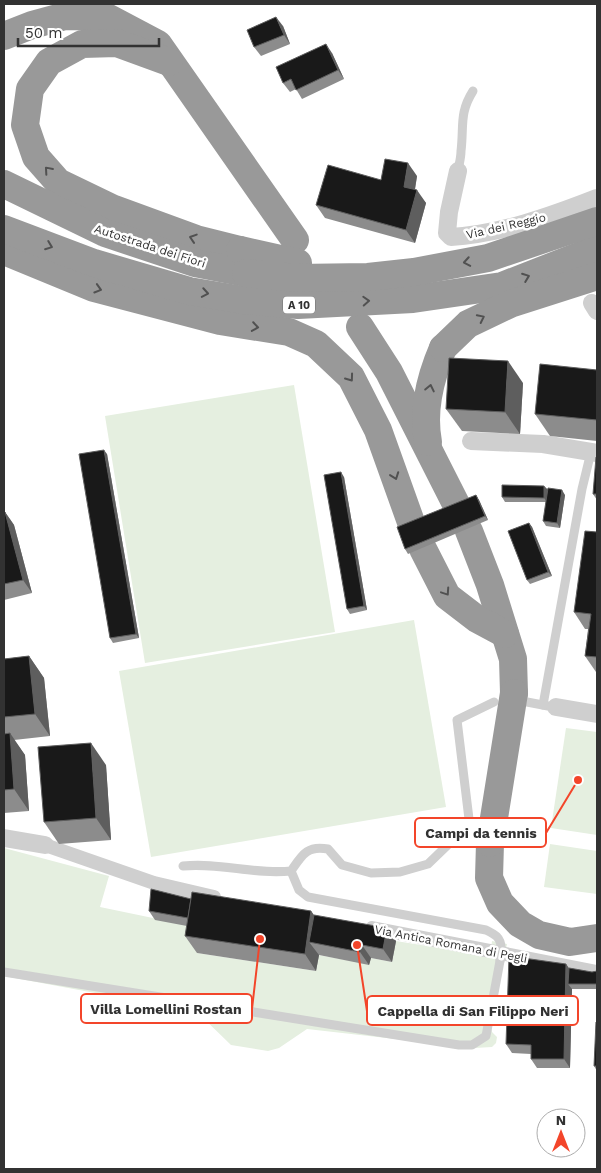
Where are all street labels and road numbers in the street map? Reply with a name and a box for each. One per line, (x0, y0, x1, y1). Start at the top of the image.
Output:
street label: Via dei Reggio (465, 210, 547, 242)
street label: Autostrada dei Fiori (93, 221, 207, 271)
road number: A 10 (283, 296, 315, 314)
street label: Via Antica Romana di Pegli (373, 922, 529, 966)

